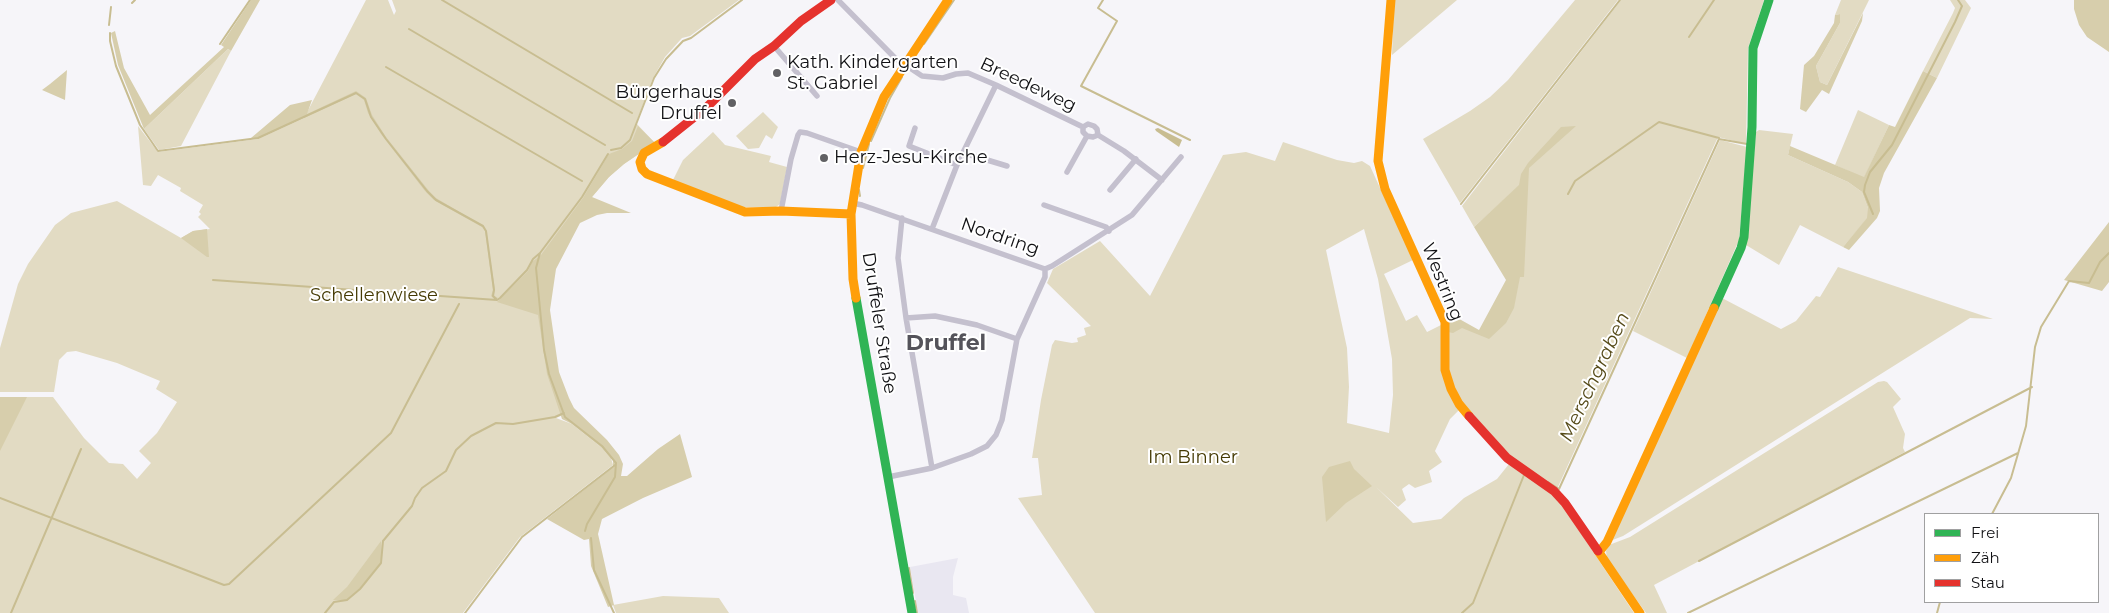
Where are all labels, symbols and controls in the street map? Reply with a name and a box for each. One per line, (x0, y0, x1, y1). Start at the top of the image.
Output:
place label: Kath. Kindergarten St. Gabriel (787, 52, 958, 94)
street label: Breedeweg (976, 53, 1080, 117)
marker: Kath. Kindergarten St. Gabriel (771, 67, 783, 79)
place label: Bürgerhaus Druffel (615, 82, 722, 125)
marker: Bürgerhaus Druffel (726, 97, 738, 109)
place label: Herz-Jesu-Kirche (834, 147, 987, 169)
marker: Herz-Jesu-Kirche (818, 152, 830, 164)
street label: Nordring (958, 214, 1042, 260)
street label: Westring (1417, 240, 1467, 324)
street label: Druffeler Straße (857, 251, 901, 395)
park label: Schellenwiese (310, 285, 438, 307)
water label: Merschgraben (1555, 309, 1635, 445)
district label: Druffel (906, 331, 986, 357)
park label: Im Binner (1148, 447, 1238, 469)
legend (1924, 513, 2099, 603)
text: Frei (1971, 523, 1999, 542)
text: Zäh (1971, 548, 2000, 567)
text: Stau (1971, 573, 2005, 592)

